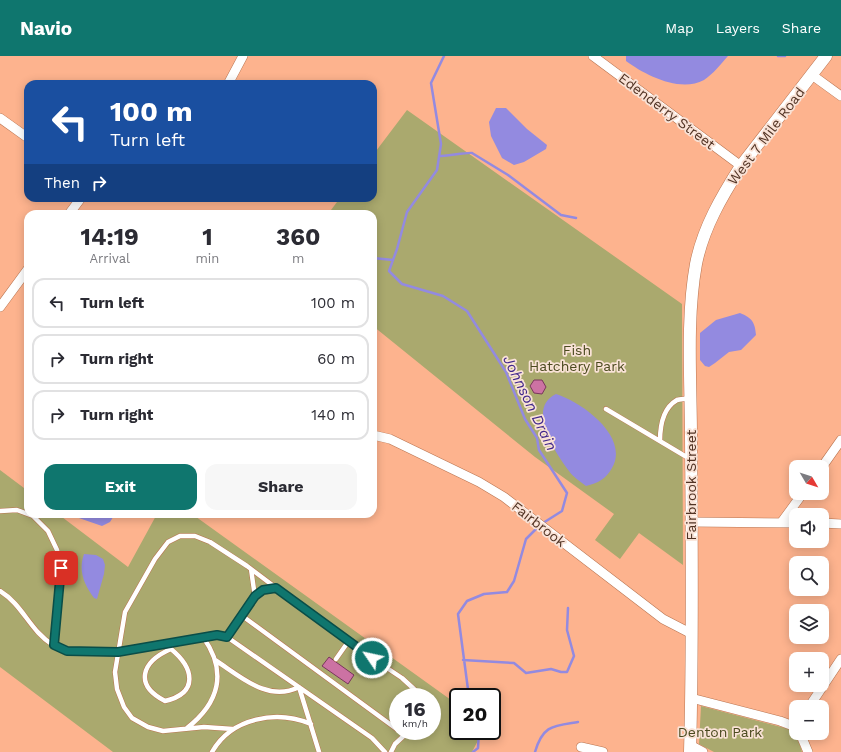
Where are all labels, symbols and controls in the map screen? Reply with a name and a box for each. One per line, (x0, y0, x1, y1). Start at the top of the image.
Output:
text: Navio (20, 17, 72, 40)
text: Map (665, 20, 694, 36)
text: Layers (716, 20, 760, 36)
text: Share (782, 20, 821, 36)
street label: Edenderry Street (616, 70, 718, 152)
street label: West 7 Mile Road (724, 84, 808, 188)
text: 100 m (110, 95, 193, 128)
icon: left (44, 96, 96, 148)
text: Turn left (110, 129, 185, 150)
icon: right (88, 172, 110, 194)
text: Then (44, 174, 80, 192)
text: 14:19 (81, 223, 139, 251)
text: 1 (202, 223, 213, 251)
text: 360 (276, 223, 320, 251)
text: Arrival (89, 251, 130, 266)
text: min (195, 251, 219, 266)
text: m (292, 251, 304, 266)
icon: left (46, 292, 68, 314)
text: Turn left (80, 294, 144, 312)
text: 100 m (311, 294, 355, 312)
park label: Fish Hatchery Park (529, 342, 625, 374)
icon: right (46, 348, 68, 370)
text: Turn right (80, 350, 153, 368)
text: 60 m (317, 350, 355, 368)
water label: Johnson Drain (499, 352, 561, 454)
icon: right (46, 404, 68, 426)
text: Turn right (80, 406, 153, 424)
text: 140 m (311, 406, 355, 424)
street label: Fairbrook Street (683, 429, 699, 540)
north arrow (789, 460, 829, 500)
map controls (789, 460, 829, 740)
button: Exit (44, 464, 197, 510)
button: Share (205, 464, 357, 510)
street label: Fairbrook (509, 498, 569, 550)
button: sound (789, 508, 829, 548)
pin (44, 551, 78, 585)
button: search (789, 556, 829, 596)
icon: arrive (50, 557, 72, 579)
button: layers (789, 604, 829, 644)
position arrow (351, 637, 393, 679)
button: + (789, 652, 829, 692)
speed limit sign: 20 (449, 688, 501, 740)
text: 16 (405, 697, 425, 721)
button: − (789, 700, 829, 740)
text: km/h (402, 718, 428, 729)
park label: Denton Park (678, 724, 762, 740)

